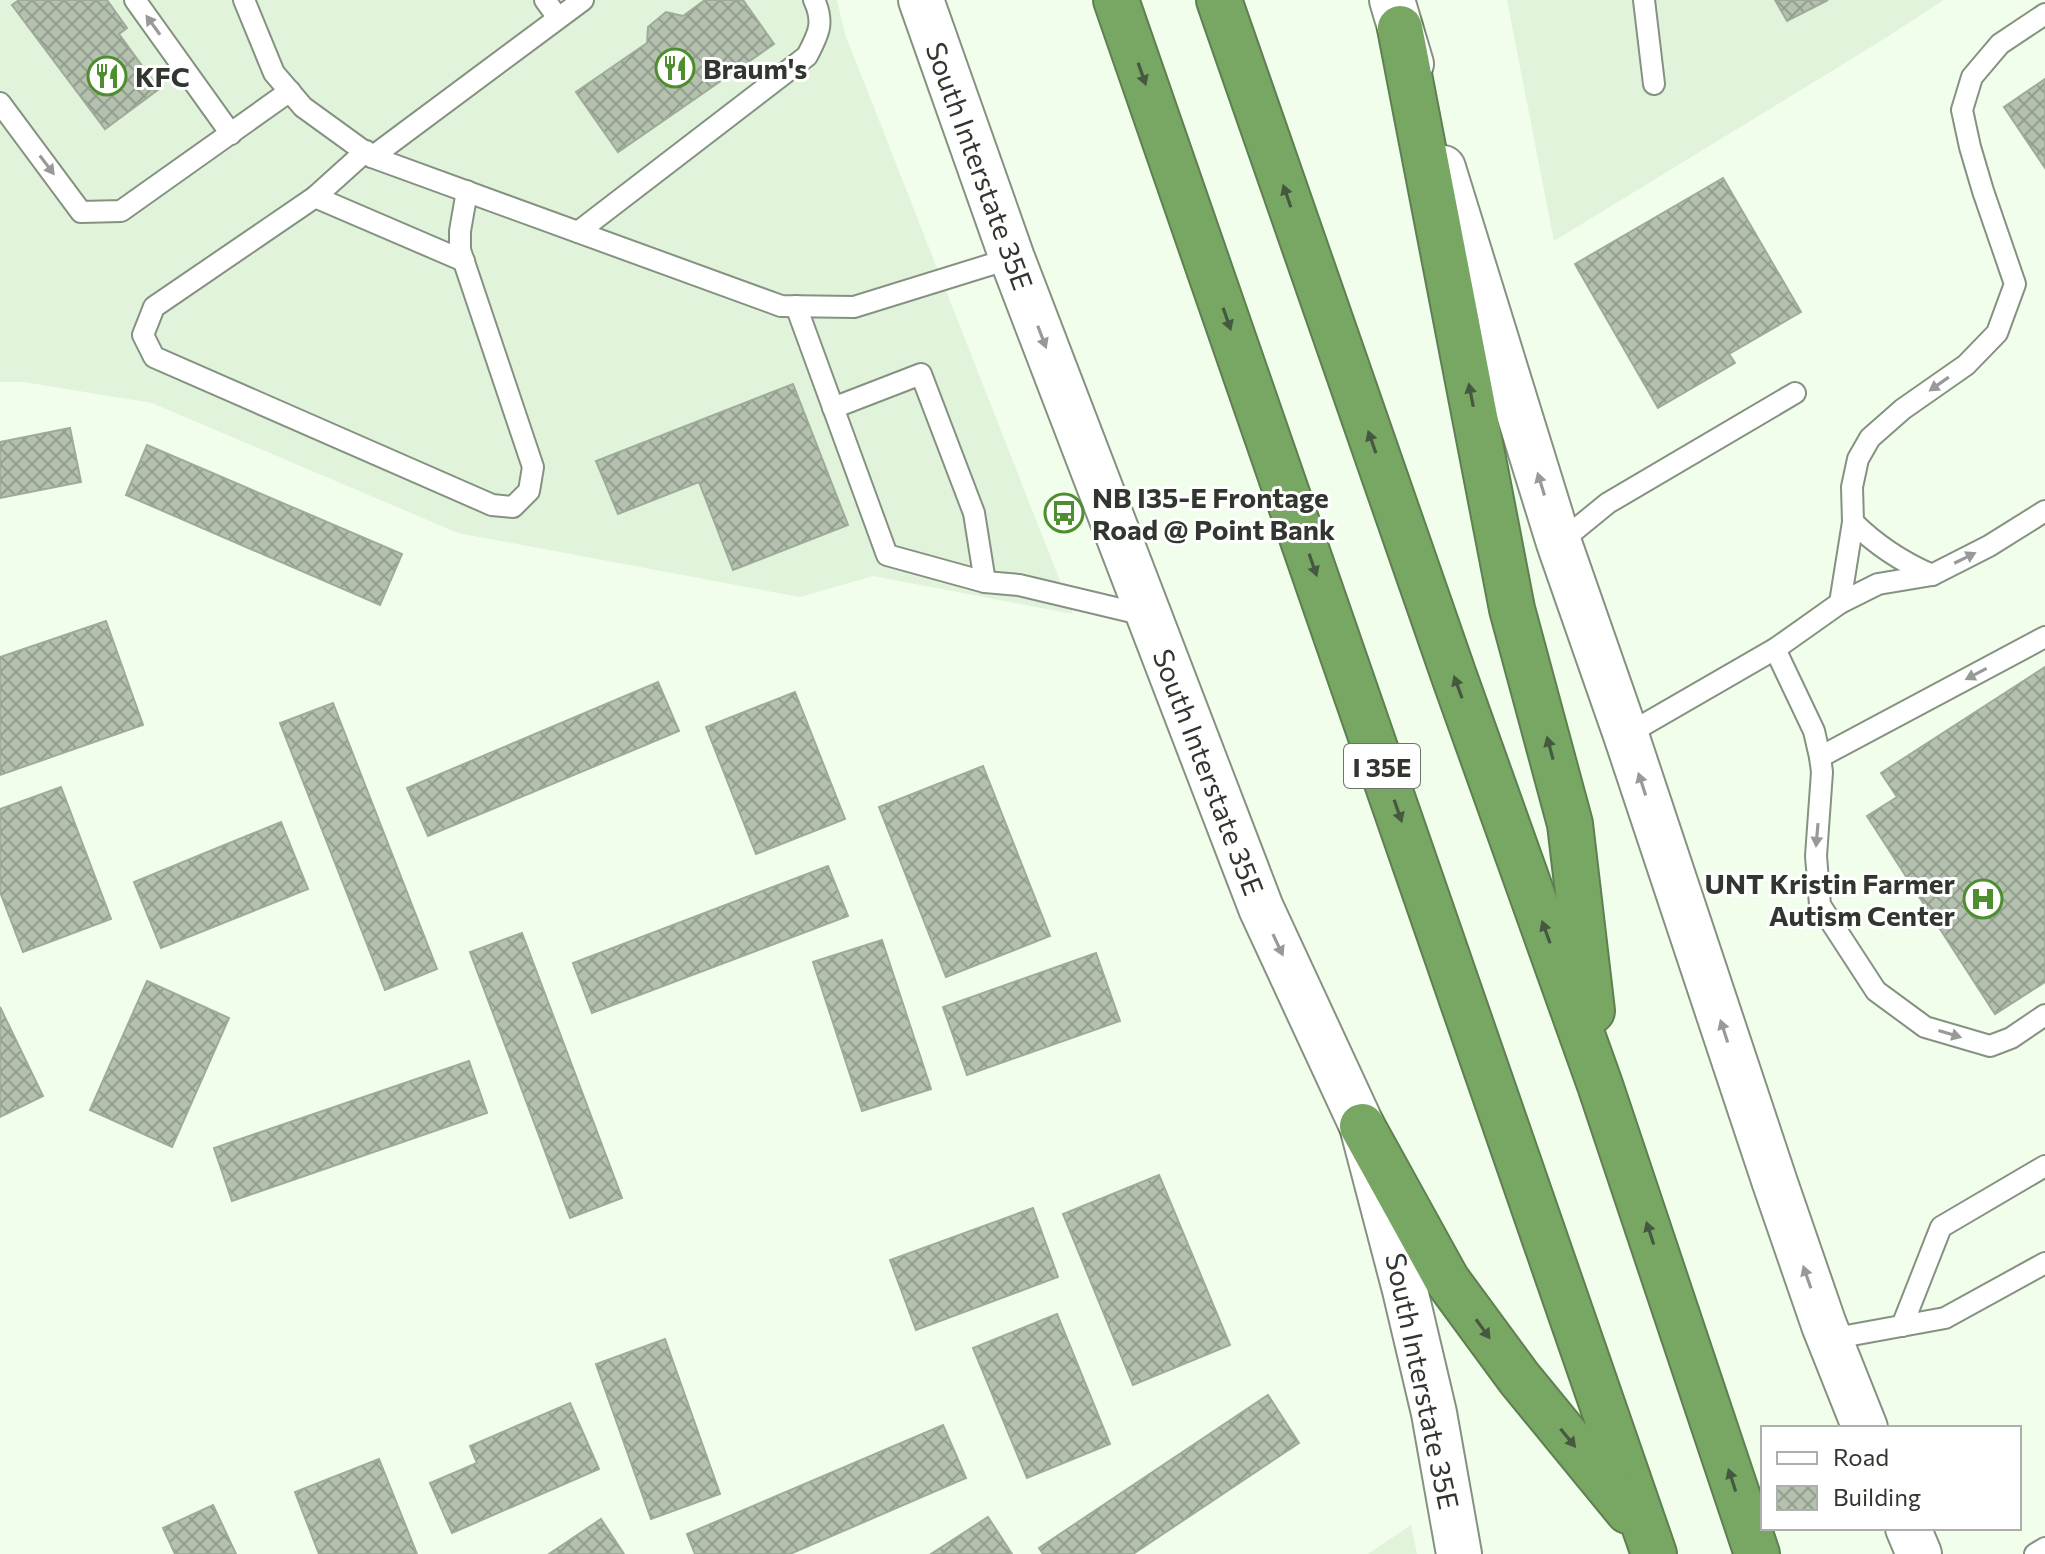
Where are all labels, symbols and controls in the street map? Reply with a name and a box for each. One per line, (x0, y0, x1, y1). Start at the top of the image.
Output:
one-way arrow (145, 14, 161, 36)
street label: South Interstate 35E (919, 37, 1041, 295)
restaurant icon: Braum's (654, 47, 696, 89)
place label: Braum's (703, 51, 807, 85)
restaurant icon: KFC (86, 55, 128, 97)
place label: KFC (135, 59, 190, 93)
one-way arrow (1136, 62, 1149, 86)
one-way arrow (38, 155, 54, 176)
one-way arrow (1280, 184, 1292, 208)
one-way arrow (1222, 308, 1234, 332)
one-way arrow (1036, 325, 1049, 349)
one-way arrow (1928, 376, 1949, 391)
one-way arrow (1464, 382, 1477, 407)
one-way arrow (1366, 430, 1378, 454)
one-way arrow (1534, 472, 1547, 496)
place label: NB I35-E Frontage Road @ Point Bank (1092, 480, 1335, 546)
bus stop icon: NB I35-E Frontage Road @ Point Bank (1043, 492, 1085, 534)
one-way arrow (1953, 552, 1976, 565)
one-way arrow (1307, 553, 1319, 577)
street label: South Interstate 35E (1146, 644, 1272, 900)
one-way arrow (1965, 667, 1988, 680)
one-way arrow (1451, 675, 1463, 699)
one-way arrow (1543, 736, 1556, 760)
road number: I 35E (1344, 744, 1420, 788)
one-way arrow (1635, 772, 1647, 796)
one-way arrow (1392, 799, 1405, 823)
one-way arrow (1811, 823, 1824, 848)
place label: UNT Kristin Farmer Autism Center (1705, 866, 1955, 932)
hospital icon: UNT Kristin Farmer Autism Center (1962, 878, 2004, 920)
one-way arrow (1539, 920, 1551, 944)
one-way arrow (1271, 933, 1285, 956)
one-way arrow (1717, 1018, 1729, 1042)
one-way arrow (1939, 1028, 1963, 1041)
one-way arrow (1643, 1221, 1655, 1245)
street label: South Interstate 35E (1379, 1250, 1467, 1512)
one-way arrow (1801, 1264, 1813, 1288)
one-way arrow (1475, 1318, 1490, 1339)
legend (1761, 1426, 2021, 1530)
one-way arrow (1560, 1428, 1576, 1448)
text: Road (1833, 1442, 1889, 1471)
one-way arrow (1725, 1468, 1738, 1492)
text: Building (1833, 1482, 1921, 1511)

